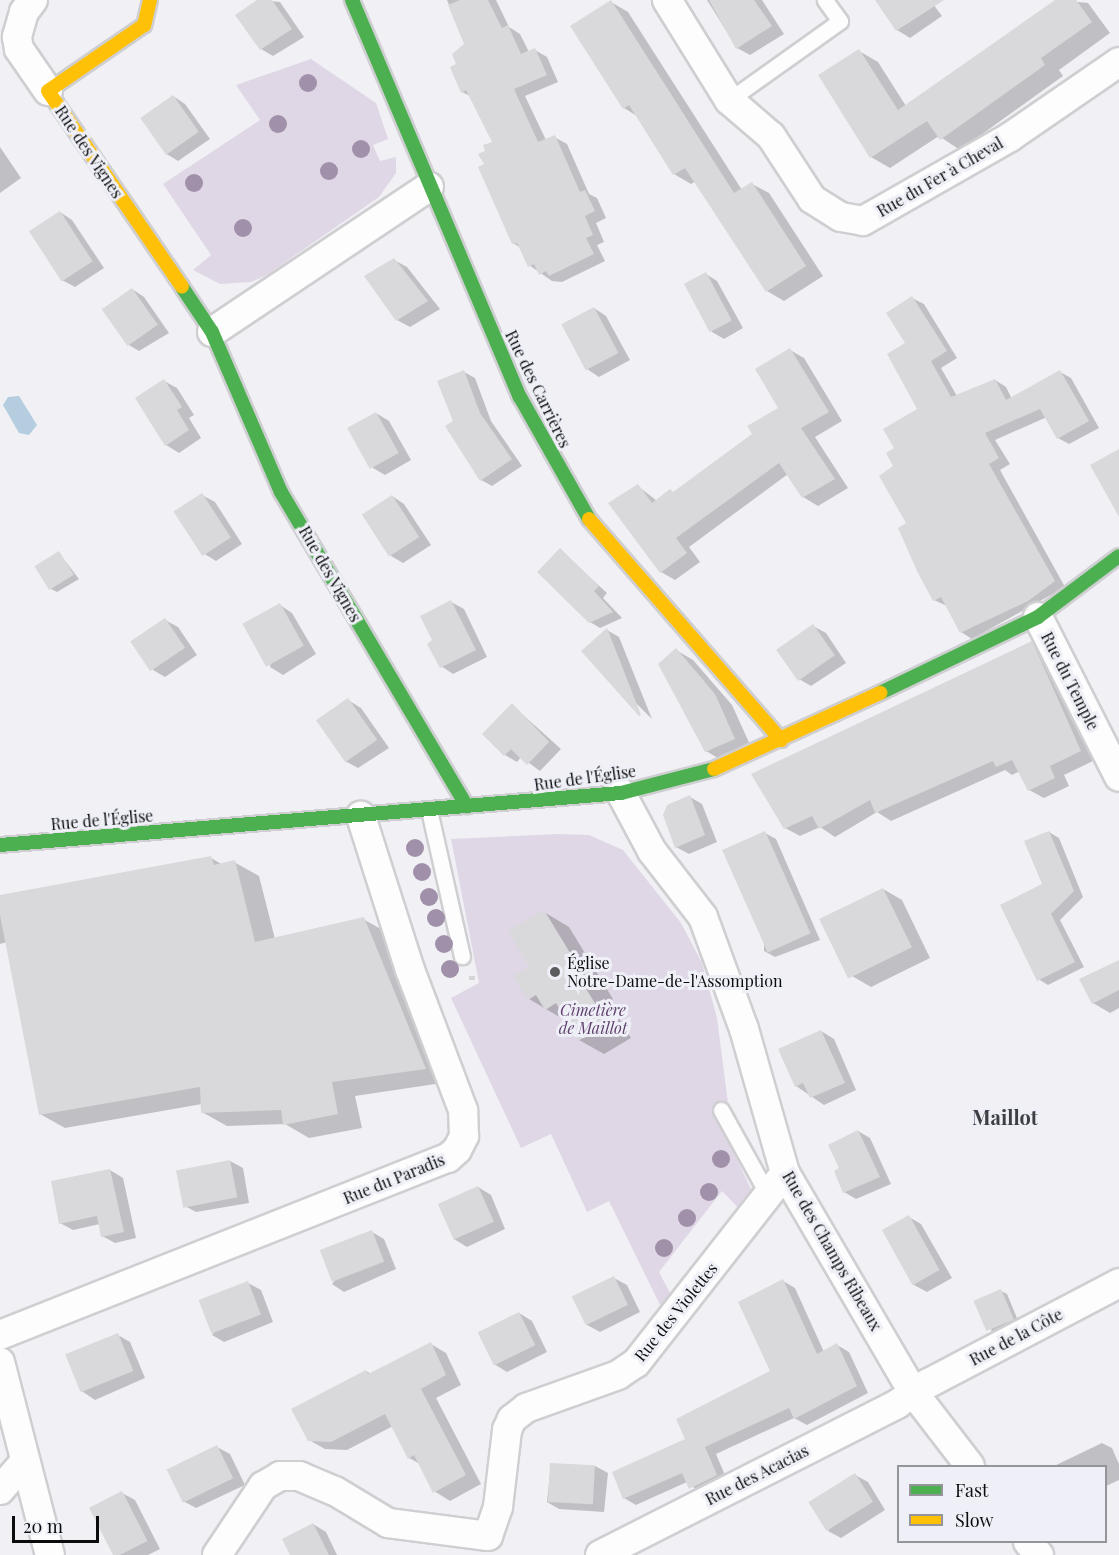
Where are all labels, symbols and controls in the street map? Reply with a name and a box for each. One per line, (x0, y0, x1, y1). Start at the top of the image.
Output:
street label: Rue des Vignes (51, 102, 127, 202)
street label: Rue du Fer à Cheval (873, 133, 1007, 221)
street label: Rue des Carrières (501, 327, 575, 451)
street label: Rue des Vignes (295, 523, 365, 625)
street label: Rue du Temple (1037, 629, 1103, 733)
street label: Rue de l'Église (532, 761, 638, 795)
street label: Rue de l'Église (50, 806, 154, 834)
place label: Église Notre-Dame-de-l'Assomption (567, 953, 783, 991)
marker: Église Notre-Dame-de-l'Assomption (548, 965, 562, 979)
park label: Cimetière de Maillot (559, 1000, 627, 1038)
district label: Maillot (972, 1104, 1038, 1128)
street label: Rue du Paradis (340, 1150, 448, 1208)
street label: Rue des Champs Ribeaux (778, 1168, 886, 1334)
street label: Rue des Violettes (630, 1259, 722, 1365)
street label: Rue de la Côte (966, 1304, 1066, 1370)
street label: Rue des Acacias (702, 1441, 812, 1509)
legend (897, 1465, 1107, 1543)
text: Fast (955, 1478, 988, 1502)
scale bar (15, 1504, 102, 1542)
text: Slow (955, 1508, 993, 1532)
text: 20 m (23, 1514, 63, 1538)

